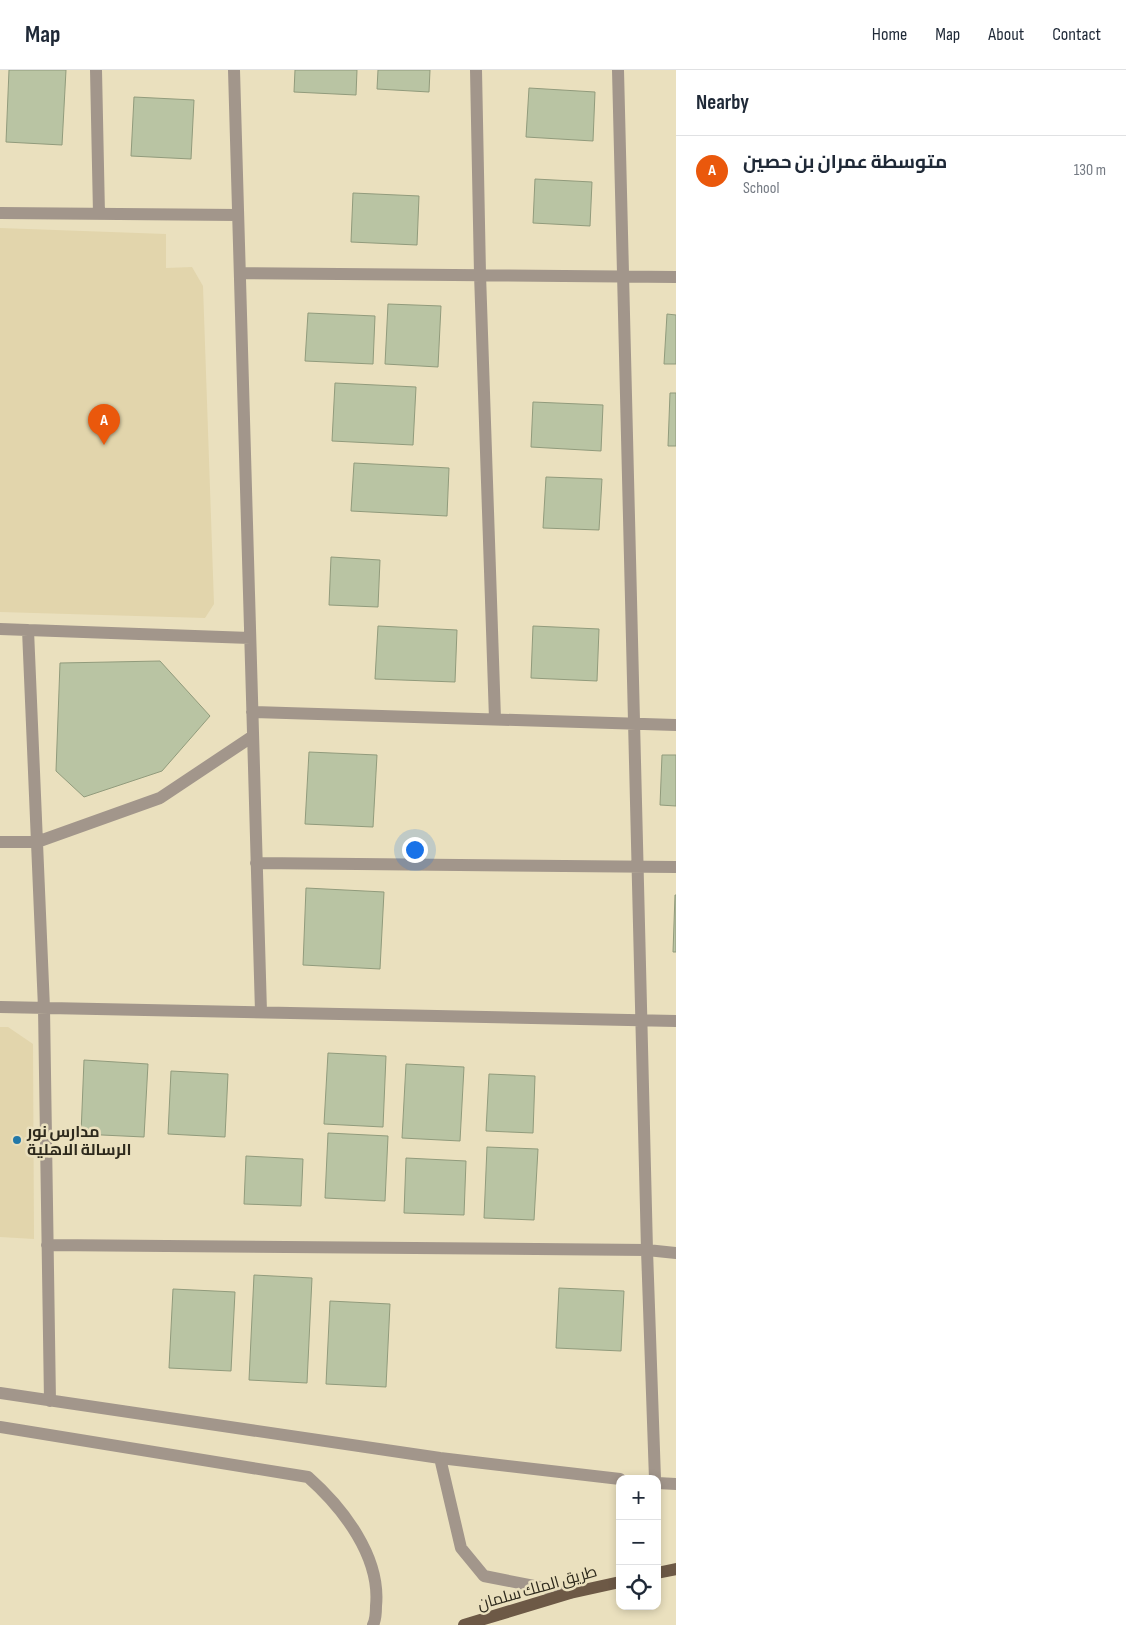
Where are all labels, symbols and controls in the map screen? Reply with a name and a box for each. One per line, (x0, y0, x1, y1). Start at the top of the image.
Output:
text: Map (25, 20, 60, 49)
text: Home (872, 24, 907, 45)
text: Map (935, 24, 960, 45)
text: About (988, 24, 1024, 45)
text: Contact (1052, 24, 1101, 45)
text: Nearby (696, 90, 749, 115)
text: متوسطة عمران بن حصين (743, 151, 947, 174)
text: A (708, 161, 716, 180)
text: 130 m (1074, 161, 1106, 180)
text: School (743, 179, 779, 198)
pin: A (88, 404, 120, 445)
your location (402, 837, 428, 863)
place label: مدارس نور الرسالة الاهلية (26, 1123, 131, 1160)
marker: مدارس نور الرسالة الاهلية (11, 1134, 23, 1146)
map controls (616, 1475, 661, 1610)
button: + (616, 1475, 661, 1520)
button: − (616, 1520, 661, 1565)
street label: طريق الملك سلمان (475, 1562, 599, 1615)
button: locate (616, 1565, 661, 1610)

